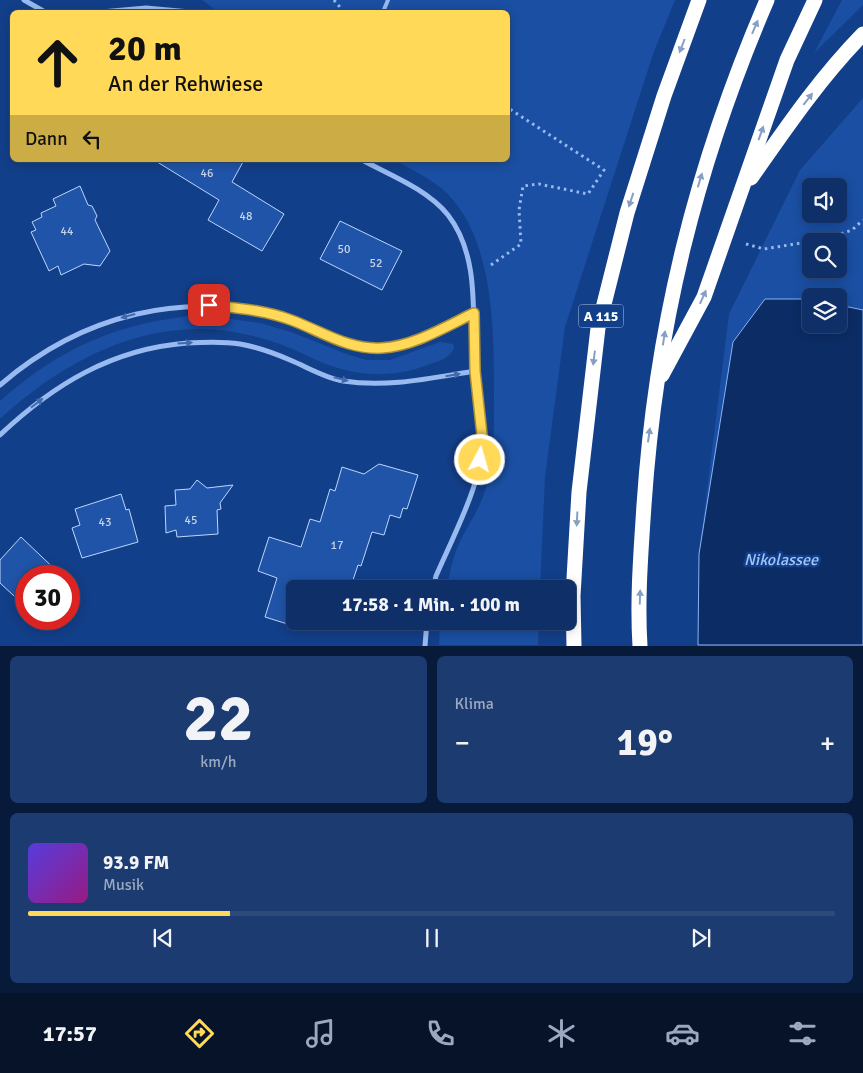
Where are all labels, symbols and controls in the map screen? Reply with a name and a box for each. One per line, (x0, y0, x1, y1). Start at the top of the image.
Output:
one-way arrow (752, 20, 760, 34)
text: 20 m (108, 27, 182, 70)
icon: ahead (25, 30, 90, 95)
one-way arrow (678, 38, 685, 53)
text: An der Rehwiese (108, 70, 263, 97)
one-way arrow (802, 93, 813, 106)
icon: left (78, 125, 106, 153)
one-way arrow (758, 126, 765, 141)
text: Dann (25, 127, 68, 151)
house number: 46 (201, 166, 213, 181)
one-way arrow (697, 172, 705, 187)
map controls (802, 178, 847, 333)
button: sound (802, 178, 847, 223)
one-way arrow (626, 192, 634, 207)
house number: 48 (240, 209, 252, 224)
house number: 44 (61, 224, 74, 239)
button: search (802, 233, 847, 278)
house number: 50 (338, 242, 350, 257)
house number: 52 (370, 256, 382, 271)
pin (188, 284, 230, 326)
button: layers (802, 288, 847, 333)
one-way arrow (700, 290, 708, 304)
icon: arrive (195, 291, 223, 319)
road number: A 115 (578, 304, 624, 328)
one-way arrow (121, 312, 136, 320)
one-way arrow (661, 330, 669, 346)
one-way arrow (177, 339, 193, 347)
one-way arrow (590, 350, 598, 366)
one-way arrow (445, 370, 461, 378)
one-way arrow (334, 375, 349, 383)
one-way arrow (30, 398, 43, 409)
one-way arrow (646, 426, 654, 442)
position arrow (453, 433, 505, 485)
one-way arrow (573, 512, 581, 528)
house number: 45 (185, 513, 197, 528)
house number: 43 (99, 515, 111, 530)
house number: 17 (331, 538, 343, 553)
water label: Nikolassee (744, 550, 819, 570)
speed limit sign: 30 (15, 565, 80, 630)
one-way arrow (636, 589, 644, 605)
text: 17:58 · 1 Min. · 100 m (342, 593, 520, 617)
text: 22 (183, 679, 253, 759)
text: Klima (455, 694, 494, 714)
text: 19° (617, 719, 673, 766)
text: − (455, 726, 470, 760)
text: + (820, 726, 835, 760)
text: km/h (200, 752, 236, 772)
text: 93.9 FM (103, 851, 169, 875)
text: Musik (103, 875, 144, 895)
icon: previous (149, 924, 177, 952)
icon: pause (418, 924, 446, 952)
icon: next (687, 924, 715, 952)
icon: directions (182, 1016, 217, 1051)
icon: music (303, 1016, 338, 1051)
icon: phone (423, 1016, 458, 1051)
icon: climate (544, 1016, 579, 1051)
icon: car (665, 1016, 700, 1051)
icon: filters (785, 1016, 820, 1051)
text: 17:57 (43, 1020, 97, 1047)

